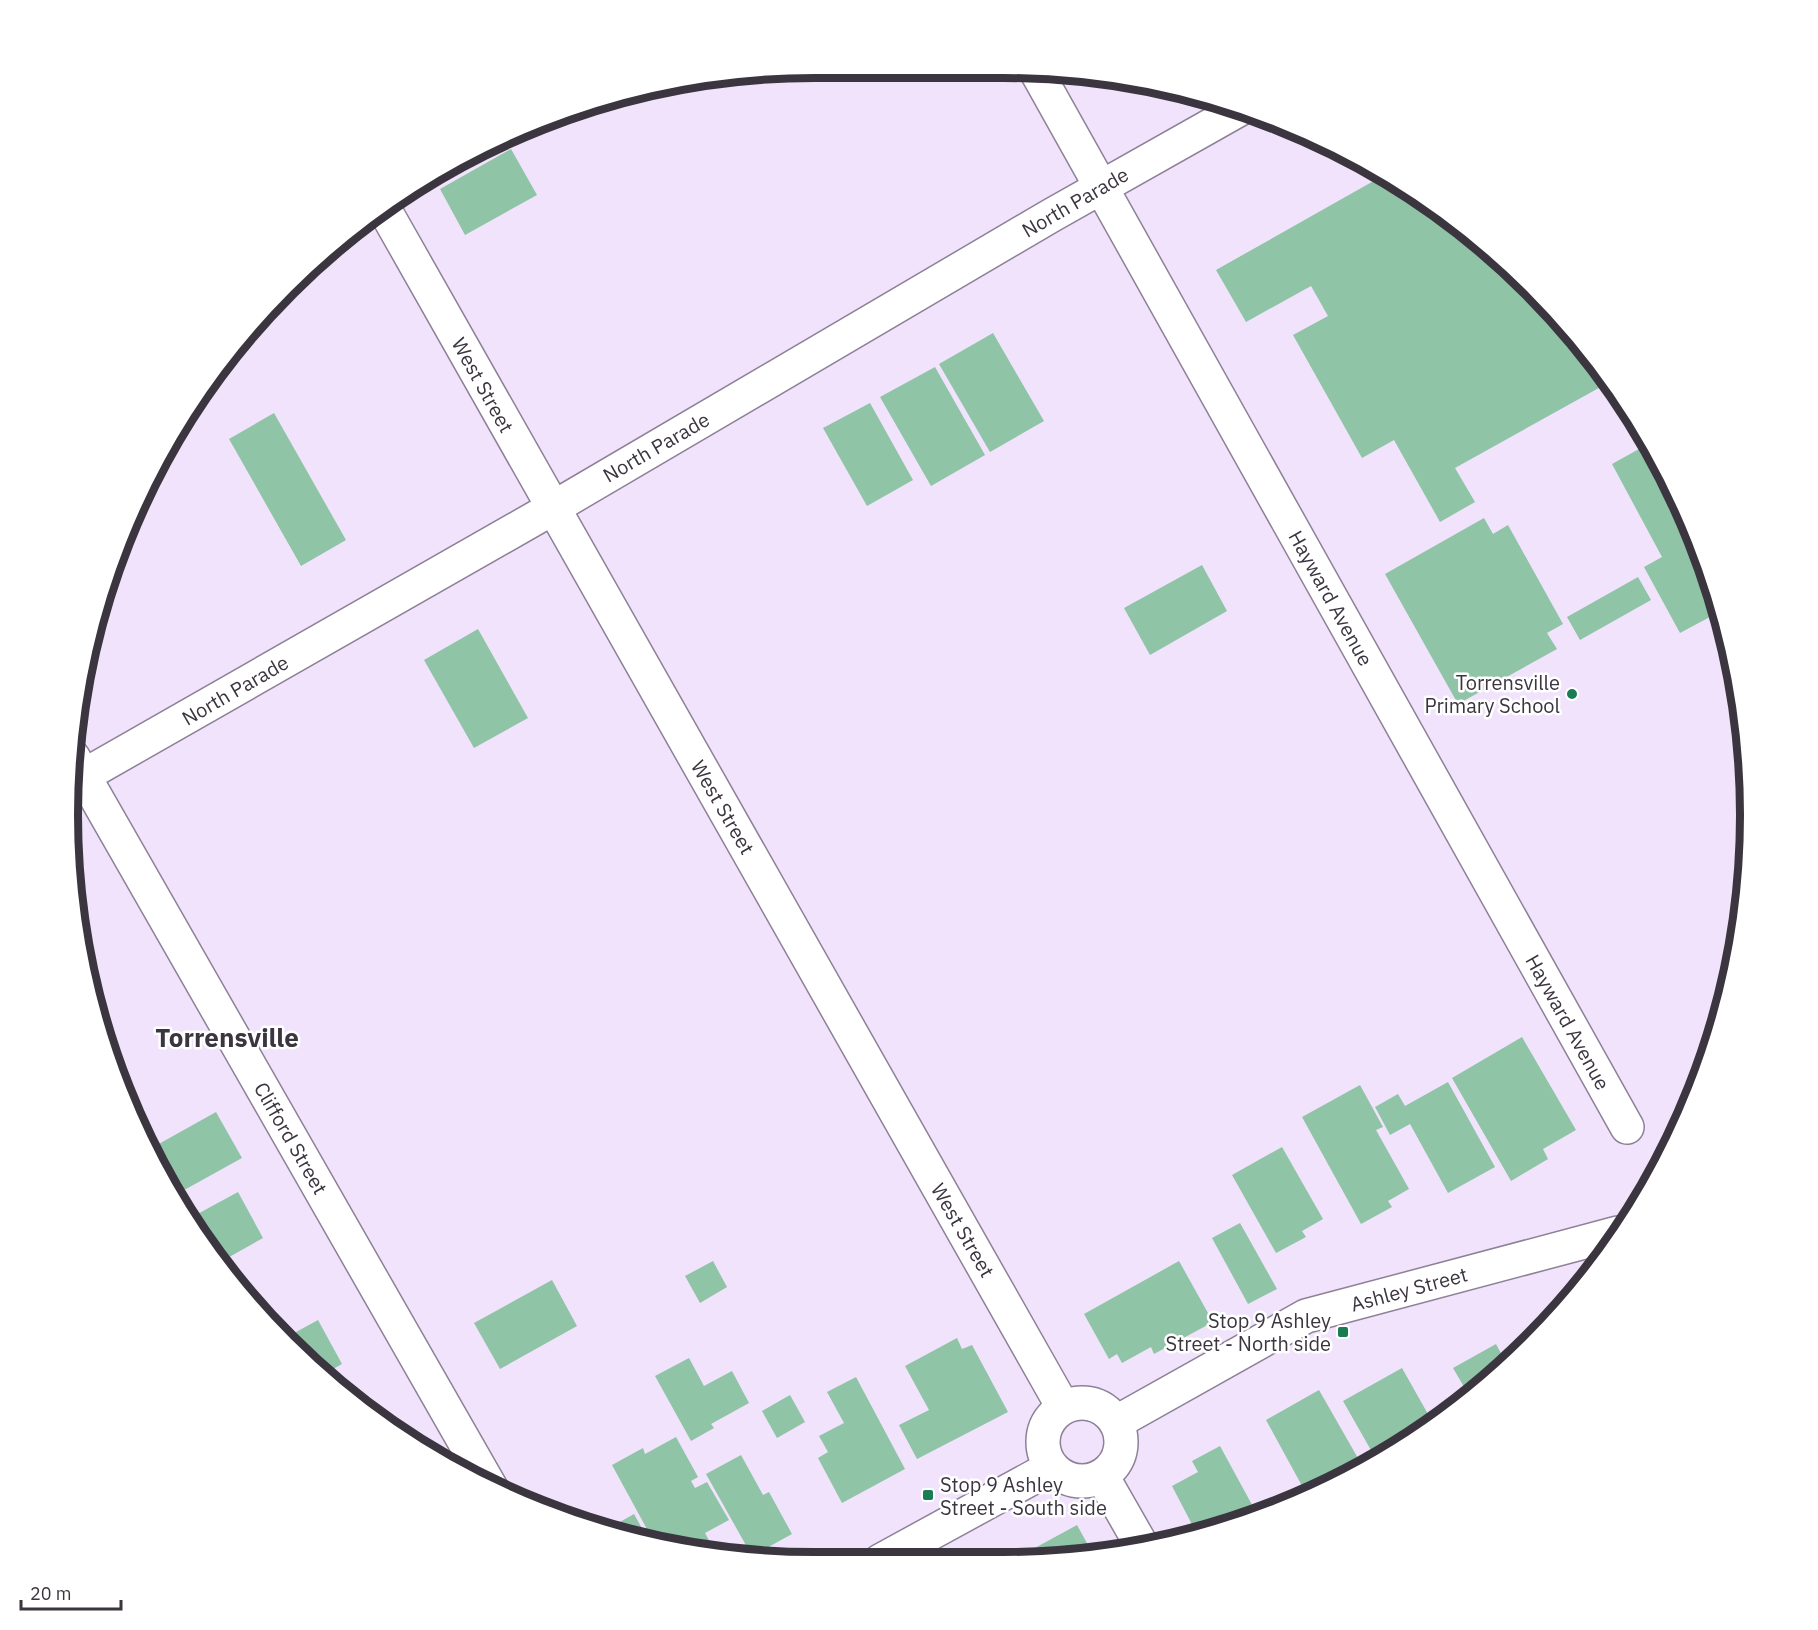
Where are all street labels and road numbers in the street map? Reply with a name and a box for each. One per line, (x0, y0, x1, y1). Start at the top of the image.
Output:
street label: North Parade (1017, 161, 1133, 243)
street label: West Street (446, 333, 520, 437)
street label: North Parade (598, 406, 714, 488)
street label: Hayward Avenue (1283, 525, 1379, 671)
street label: North Parade (177, 649, 293, 731)
street label: West Street (685, 755, 761, 859)
street label: Hayward Avenue (1520, 949, 1616, 1095)
street label: Clifford Street (248, 1077, 334, 1199)
street label: West Street (925, 1178, 1001, 1282)
street label: Ashley Street (1348, 1260, 1470, 1318)

